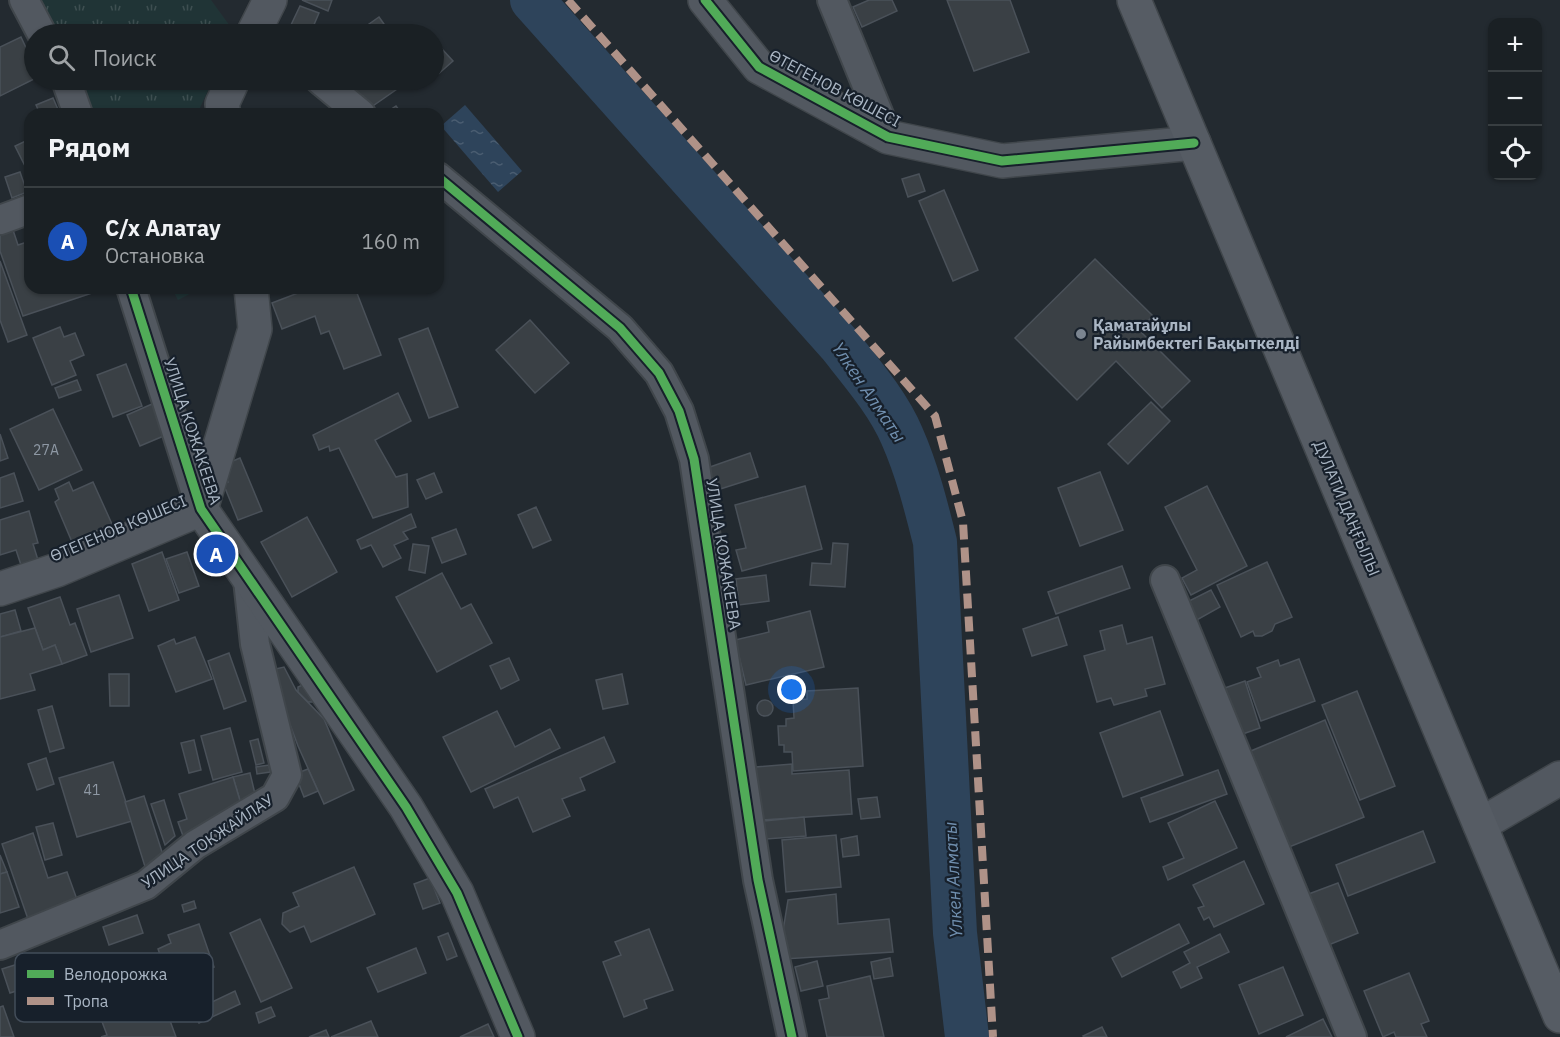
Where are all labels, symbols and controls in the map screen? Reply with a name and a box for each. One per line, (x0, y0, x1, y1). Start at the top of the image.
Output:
map controls (1488, 18, 1542, 180)
button: + (1488, 18, 1542, 72)
search box (24, 24, 444, 90)
icon: search (45, 41, 78, 74)
text: Поиск (93, 43, 157, 72)
street label: ӨТЕГЕНОВ КӨШЕСІ (766, 45, 904, 131)
button: − (1488, 72, 1542, 126)
button: locate (1488, 126, 1542, 180)
text: Рядом (48, 130, 130, 164)
text: С/х Алатау (105, 213, 221, 242)
text: A (61, 228, 74, 255)
text: 160 m (362, 228, 420, 255)
text: Остановка (105, 242, 205, 269)
place label: Қаматайұлы Райымбектегі Бақыткелді (1093, 315, 1300, 353)
marker: Қаматайұлы Райымбектегі Бақыткелді (1074, 327, 1088, 341)
water label: Үлкен Алматы (827, 337, 911, 447)
street label: УЛИЦА КОЖАКЕЕВА (160, 355, 226, 507)
street label: ДУЛАТИ ДАҢҒЫЛЫ (1309, 437, 1385, 579)
house number: 27А (33, 441, 59, 459)
street label: УЛИЦА КОЖАКЕЕВА (702, 477, 746, 631)
street label: ӨТЕГЕНОВ КӨШЕСІ (47, 490, 189, 566)
pin: A (196, 532, 236, 576)
your location (777, 675, 806, 704)
house number: 41 (84, 781, 100, 799)
street label: УЛИЦА ТОКЖАЙЛАУ (137, 789, 277, 893)
water label: Үлкен Алматы (938, 821, 968, 939)
legend (15, 953, 213, 1022)
text: Велодорожка (64, 964, 168, 984)
text: Тропа (64, 991, 109, 1011)

